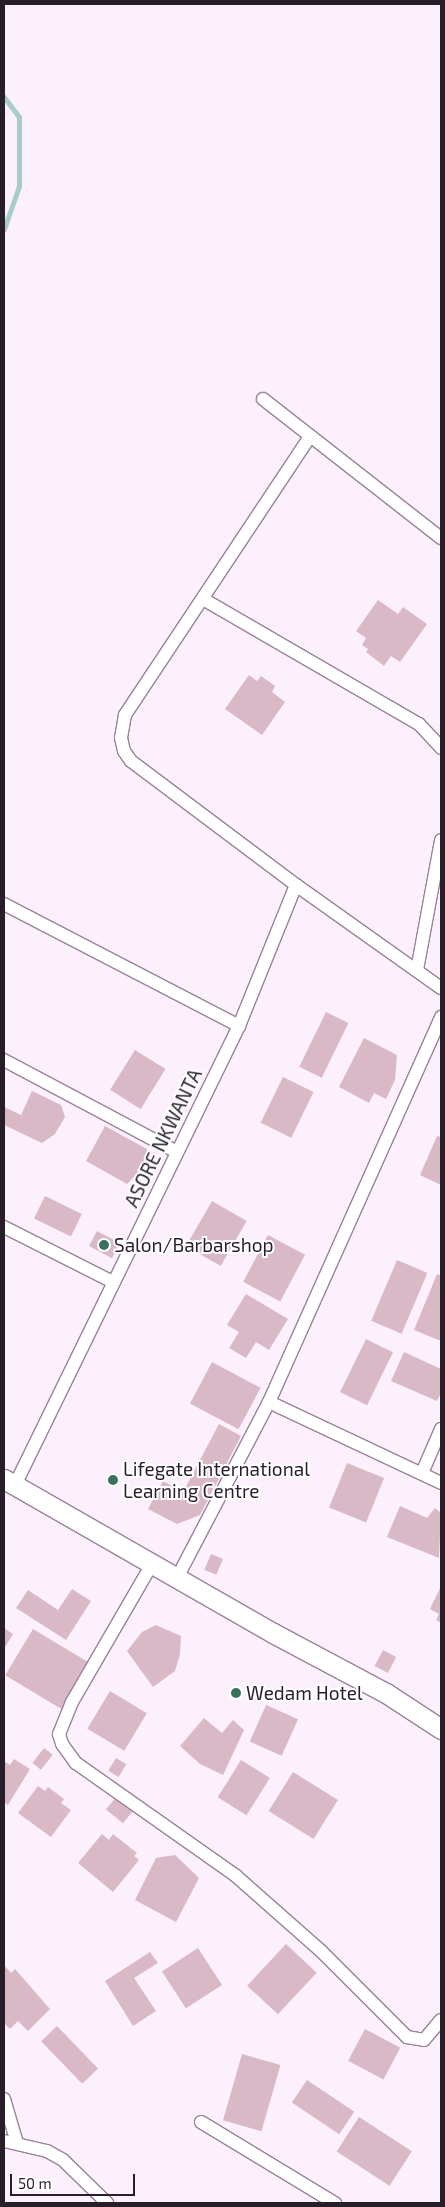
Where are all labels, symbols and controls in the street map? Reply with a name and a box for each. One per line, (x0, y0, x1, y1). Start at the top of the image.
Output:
street label: ASORE NKWANTA (120, 1065, 206, 1211)
place label: Salon/Barbarshop (114, 1234, 274, 1256)
marker: Salon/Barbarshop (98, 1239, 110, 1251)
place label: Lifegate International Learning Centre (123, 1458, 310, 1502)
marker: Lifegate International Learning Centre (107, 1474, 119, 1486)
place label: Wedam Hotel (246, 1682, 363, 1704)
marker: Wedam Hotel (230, 1687, 242, 1699)
scale bar (12, 2164, 138, 2196)
text: 50 m (18, 2174, 52, 2192)

